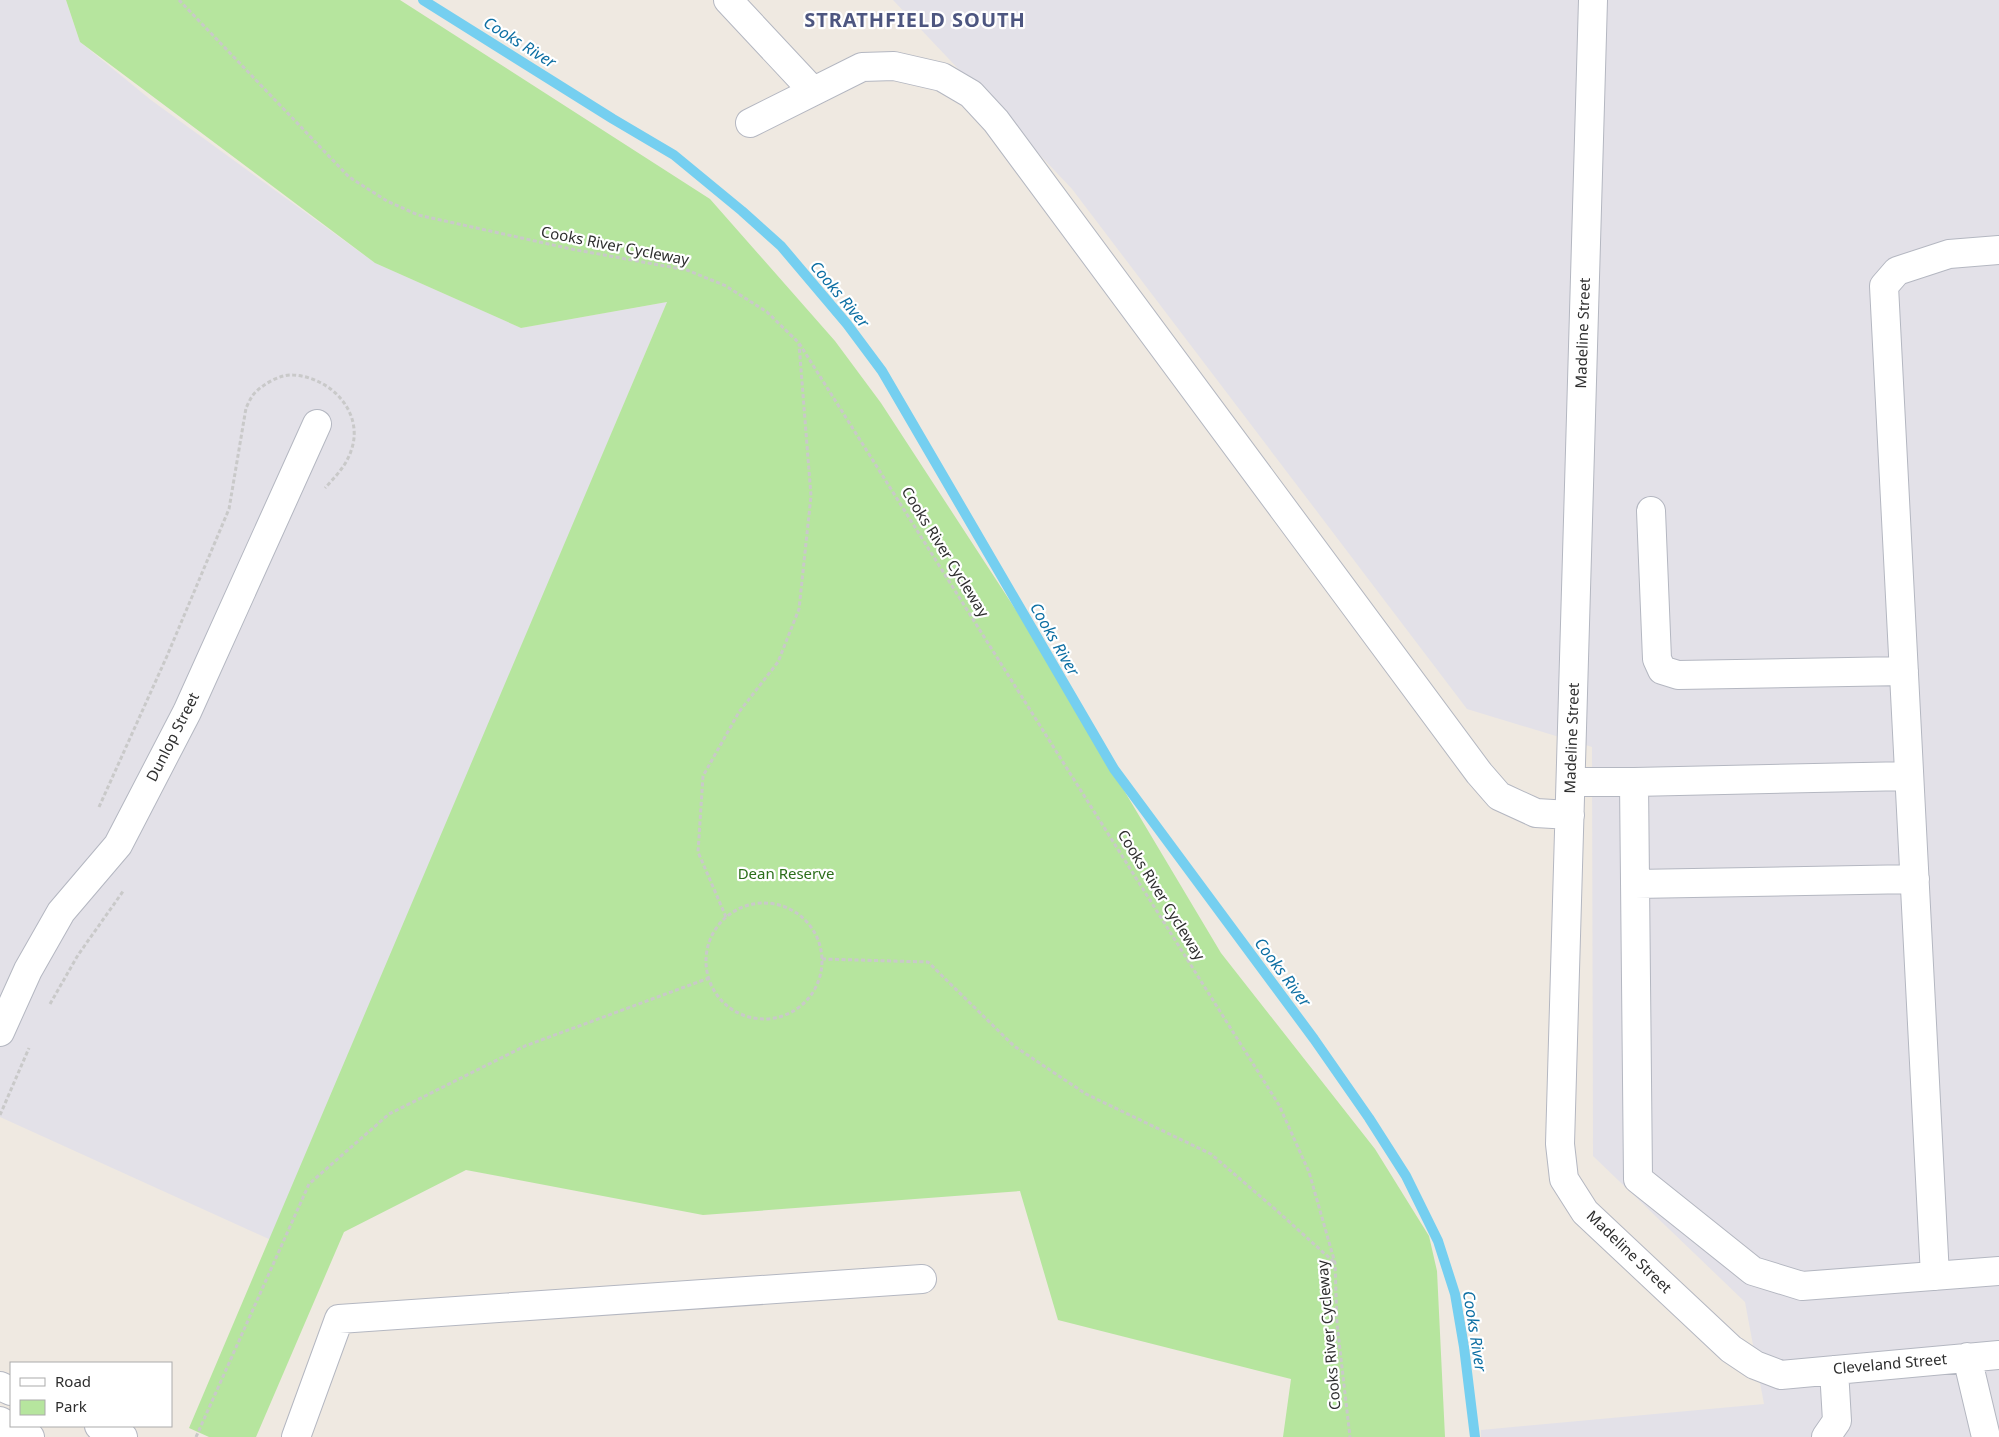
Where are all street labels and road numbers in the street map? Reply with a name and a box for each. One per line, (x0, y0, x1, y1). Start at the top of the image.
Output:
street label: Cooks River Cycleway (539, 221, 691, 269)
street label: Madeline Street (1570, 277, 1594, 389)
street label: Cooks River Cycleway (898, 482, 994, 621)
street label: Madeline Street (1559, 682, 1583, 794)
street label: Dunlop Street (141, 688, 203, 785)
street label: Cooks River Cycleway (1114, 825, 1210, 964)
street label: Madeline Street (1583, 1206, 1677, 1297)
street label: Cooks River Cycleway (1311, 1259, 1345, 1411)
street label: Cleveland Street (1832, 1348, 1948, 1378)

